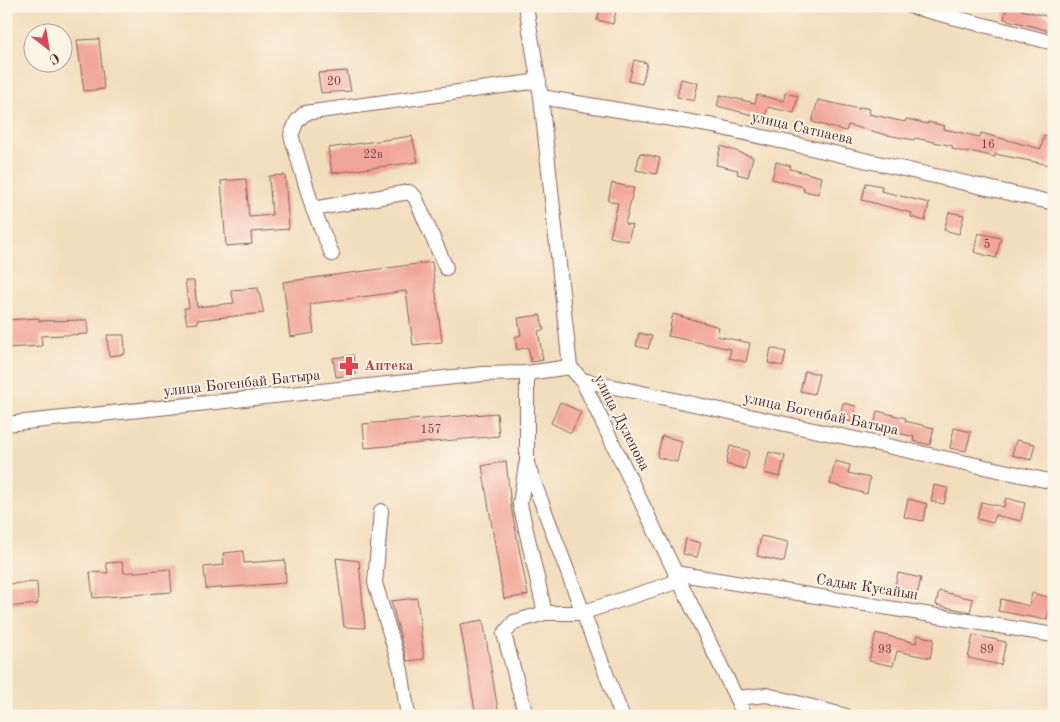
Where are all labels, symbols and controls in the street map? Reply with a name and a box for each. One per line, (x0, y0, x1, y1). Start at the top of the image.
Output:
north arrow (22, 22, 72, 72)
text: С (47, 50, 62, 67)
house number: 20 (327, 76, 341, 88)
street label: улица Сатпаева (750, 110, 855, 148)
house number: 16 (981, 139, 995, 151)
house number: 22в (363, 149, 383, 161)
house number: 5 (984, 238, 991, 251)
pharmacy icon: Аптека (338, 355, 360, 377)
place label: Аптека (364, 359, 414, 374)
street label: улица Богенбай Батыра (163, 368, 322, 400)
street label: улица Дулепова (590, 373, 652, 474)
street label: улица Богенбай Батыра (742, 391, 900, 439)
house number: 157 (421, 423, 441, 436)
street label: Садык Кусайын (815, 573, 919, 603)
house number: 93 (878, 644, 892, 656)
house number: 89 (980, 644, 994, 656)

